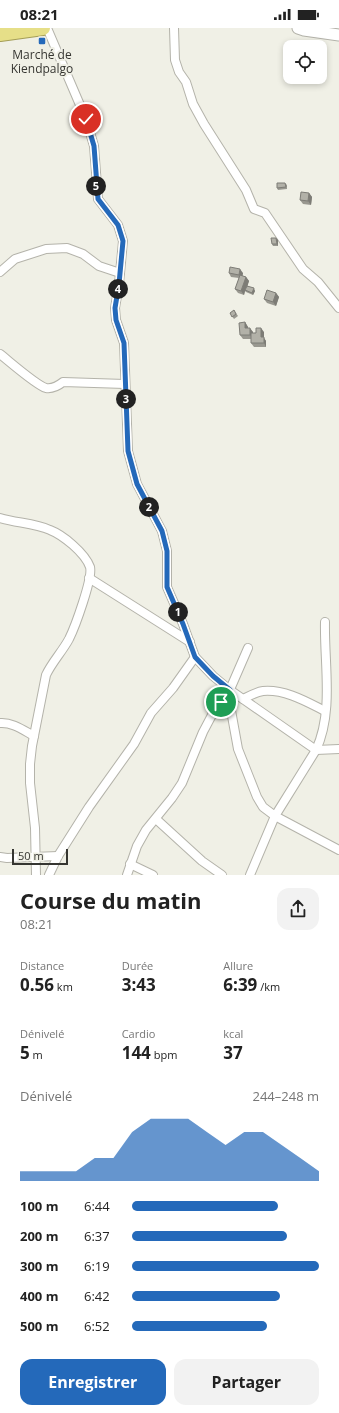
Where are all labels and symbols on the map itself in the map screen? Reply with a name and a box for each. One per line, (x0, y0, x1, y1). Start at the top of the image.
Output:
marker: Marché de Kiendpalgo (37, 36, 47, 46)
place label: Marché de Kiendpalgo (11, 46, 73, 77)
pin (69, 102, 103, 136)
pin: 5 (86, 176, 106, 196)
pin: 4 (108, 279, 128, 299)
pin: 3 (116, 389, 136, 409)
pin: 2 (139, 497, 159, 517)
pin: 1 (168, 602, 188, 622)
pin (204, 685, 238, 719)
scale bar (12, 847, 68, 866)

